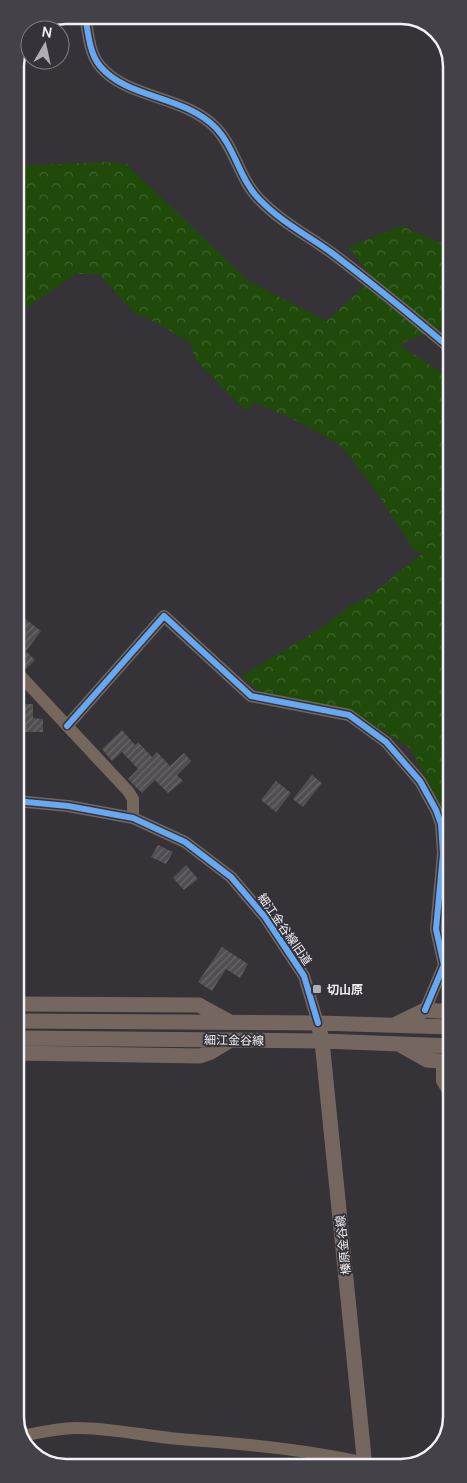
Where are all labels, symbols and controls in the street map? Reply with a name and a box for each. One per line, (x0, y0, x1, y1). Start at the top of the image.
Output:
north arrow (20, 20, 70, 70)
text: N (41, 21, 54, 42)
street label: 細江金谷線旧道 (254, 890, 316, 968)
place label: 切山原 (327, 981, 363, 998)
marker: 切山原 (311, 983, 323, 995)
street label: 細江金谷線 (204, 1031, 264, 1049)
street label: 榛原金谷線 (331, 1214, 355, 1276)

